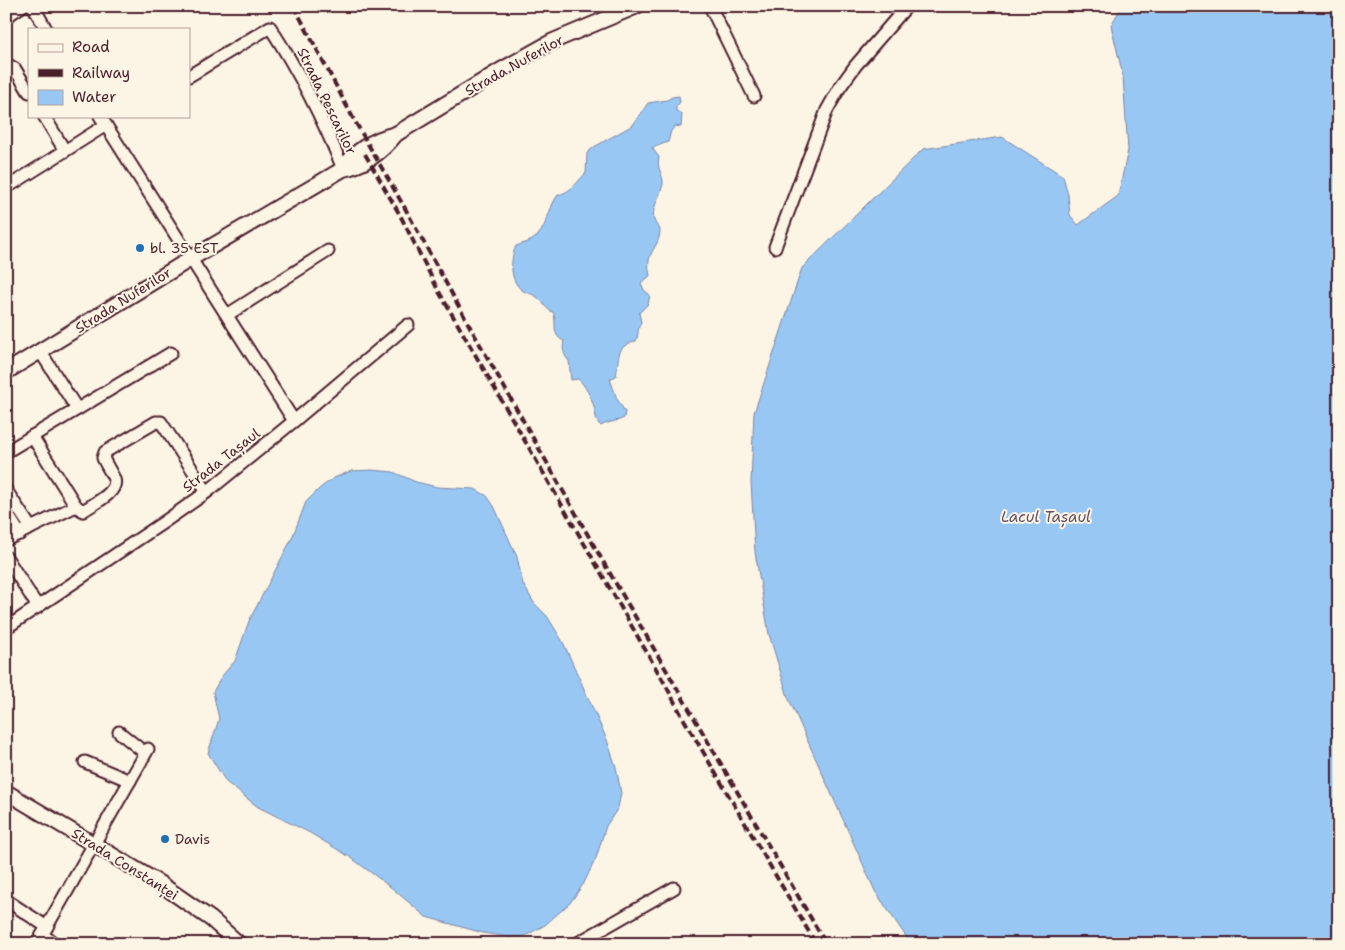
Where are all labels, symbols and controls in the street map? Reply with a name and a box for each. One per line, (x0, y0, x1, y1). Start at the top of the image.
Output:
legend (28, 28, 190, 118)
street label: Strada Nuferilor (461, 30, 567, 100)
text: Road (72, 37, 110, 57)
street label: Strada Pescarilor (293, 45, 361, 158)
text: Railway (72, 63, 130, 83)
text: Water (72, 87, 116, 107)
place label: bl. 35 EST (150, 239, 219, 257)
marker: bl. 35 EST (134, 242, 146, 254)
street label: Strada Nuferilor (72, 263, 175, 337)
street label: Strada Tașaul (179, 424, 265, 497)
water label: Lacul Tașaul (1001, 507, 1091, 528)
street label: Strada Constanței (68, 824, 182, 905)
place label: Davis (175, 830, 210, 848)
marker: Davis (159, 833, 171, 845)

